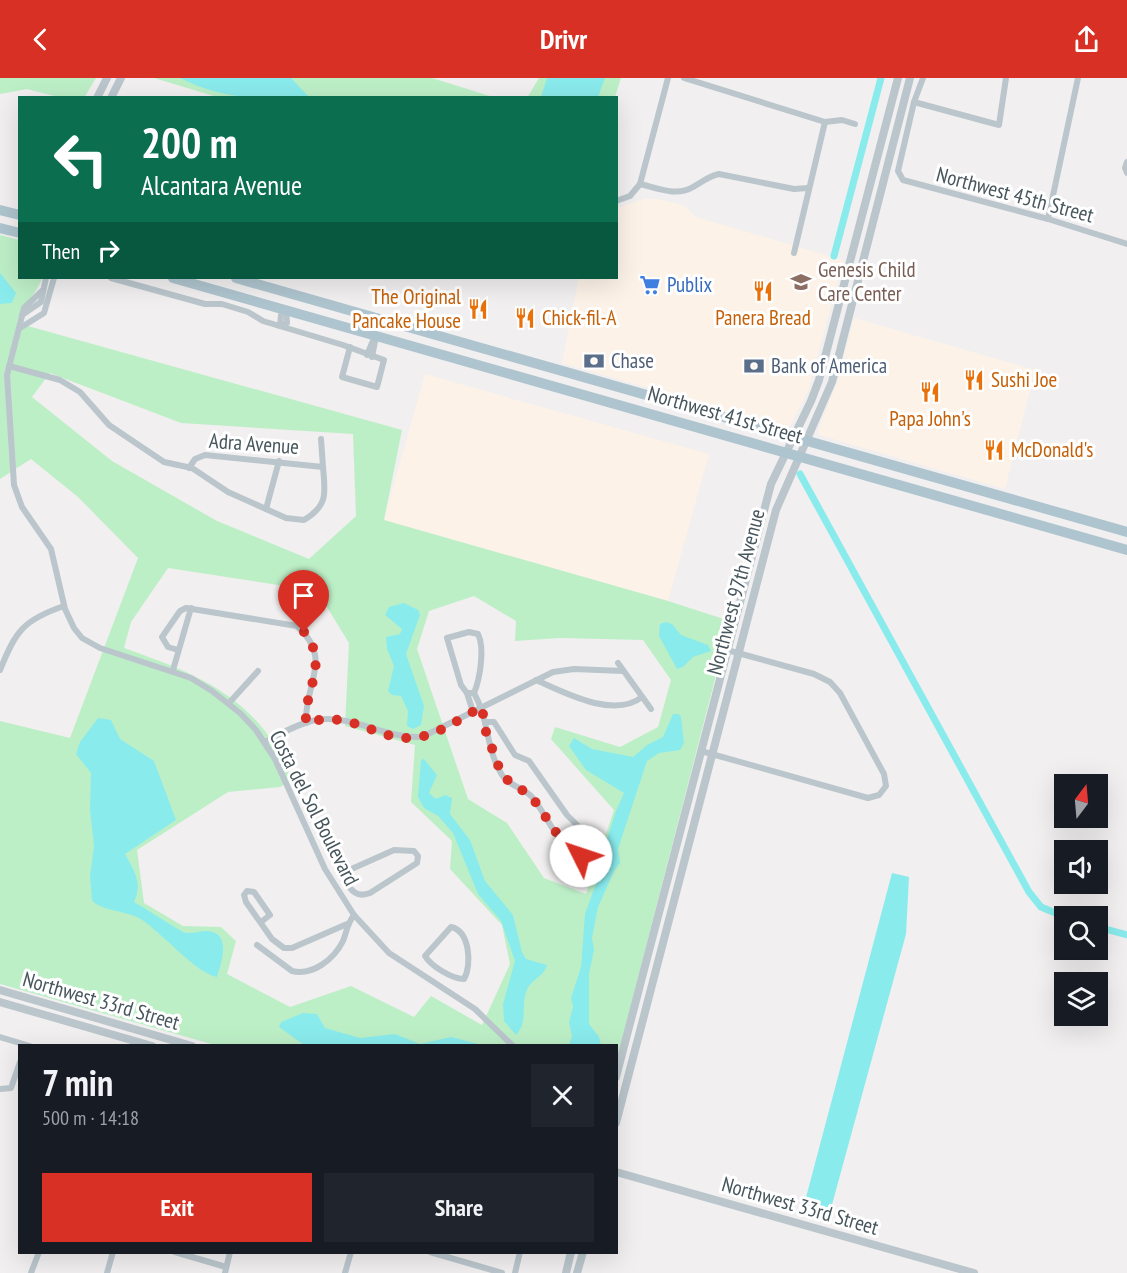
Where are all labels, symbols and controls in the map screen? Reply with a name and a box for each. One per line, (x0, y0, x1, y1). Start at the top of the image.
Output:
text: Drivr (540, 22, 587, 56)
icon: back (24, 23, 57, 56)
icon: share (1070, 23, 1103, 56)
text: 200 m (141, 115, 238, 170)
icon: left (42, 120, 120, 198)
street label: Northwest 45th Street (934, 161, 1097, 229)
text: Alcantara Avenue (141, 168, 302, 202)
icon: right (92, 234, 125, 267)
text: Then (42, 237, 80, 265)
place label: Genesis Child Care Center (818, 256, 916, 307)
school or university icon: Genesis Child Care Center (789, 270, 813, 294)
place label: Publix (667, 271, 713, 298)
supermarket icon: Publix (638, 273, 662, 297)
restaurant icon: Panera Bread (751, 279, 775, 303)
place label: The Original Pancake House (352, 283, 461, 334)
restaurant icon: The Original Pancake House (466, 297, 490, 321)
place label: Chick-fil-A (542, 304, 616, 331)
place label: Panera Bread (715, 304, 811, 331)
restaurant icon: Chick-fil-A (513, 306, 537, 330)
place label: Chase (611, 347, 654, 374)
bank icon: Chase (582, 349, 606, 373)
place label: Bank of America (771, 352, 887, 379)
bank icon: Bank of America (742, 354, 766, 378)
place label: Sushi Joe (991, 366, 1057, 393)
restaurant icon: Sushi Joe (962, 368, 986, 392)
street label: Northwest 41st Street (645, 380, 806, 450)
restaurant icon: Papa John's (918, 380, 942, 404)
place label: Papa John's (889, 405, 971, 432)
street label: Adra Avenue (208, 427, 300, 460)
place label: McDonald's (1011, 436, 1093, 463)
restaurant icon: McDonald's (982, 438, 1006, 462)
street label: Northwest 97th Avenue (700, 506, 771, 678)
pin (278, 570, 329, 632)
icon: arrive (287, 579, 320, 612)
street label: Costa del Sol Boulevard (264, 725, 365, 890)
north arrow (1054, 774, 1108, 828)
map controls (1054, 774, 1108, 1026)
position arrow (549, 824, 613, 888)
button: sound (1054, 840, 1108, 894)
button: search (1054, 906, 1108, 960)
street label: Northwest 33rd Street (20, 965, 183, 1036)
button: layers (1054, 972, 1108, 1026)
text: 7 min (42, 1059, 113, 1106)
button: close (531, 1064, 594, 1127)
text: 500 m · 14:18 (42, 1105, 139, 1131)
street label: Northwest 33rd Street (719, 1170, 882, 1241)
button: Exit (42, 1173, 312, 1242)
button: Share (324, 1173, 594, 1242)

